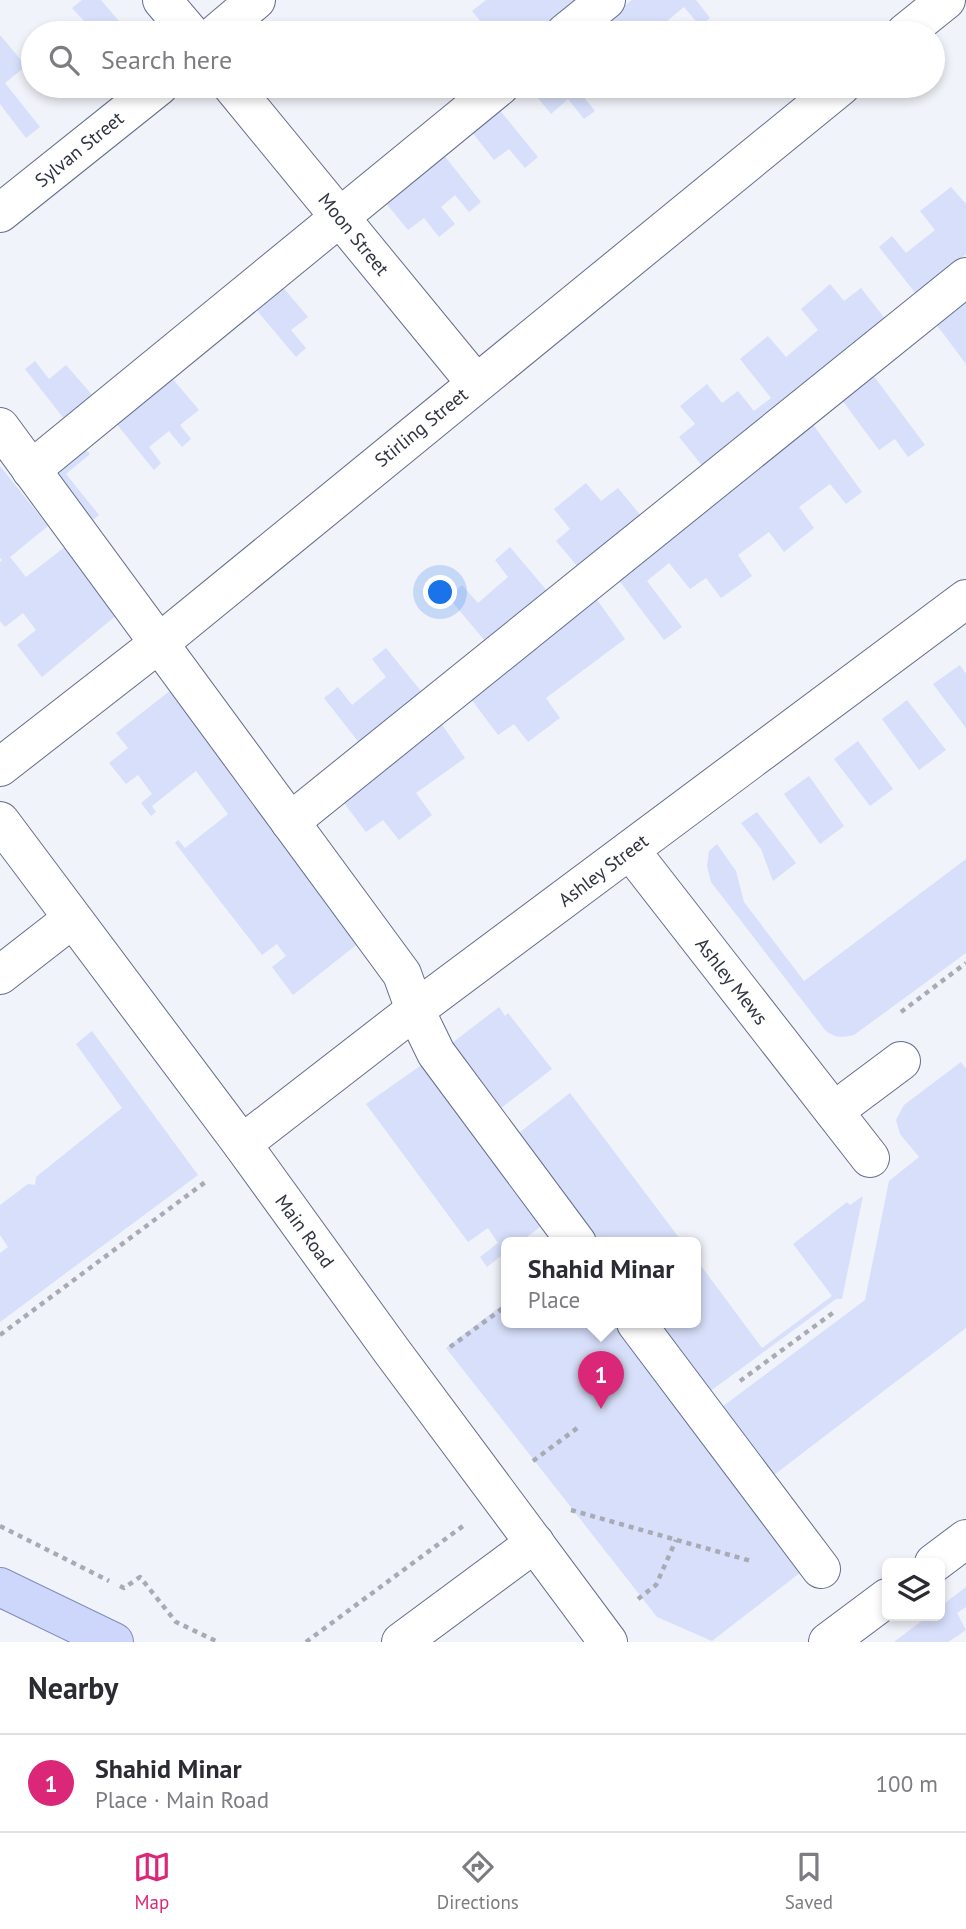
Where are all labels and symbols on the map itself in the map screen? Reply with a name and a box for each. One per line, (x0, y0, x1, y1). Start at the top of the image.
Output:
street label: Sylvan Street (30, 106, 129, 192)
street label: Moon Street (313, 188, 395, 281)
street label: Stirling Street (370, 382, 473, 472)
your location (423, 575, 457, 609)
street label: Ashley Street (553, 828, 653, 911)
street label: Ashley Mews (691, 933, 773, 1029)
street label: Main Road (270, 1189, 340, 1273)
pin: 1 (578, 1351, 624, 1409)

